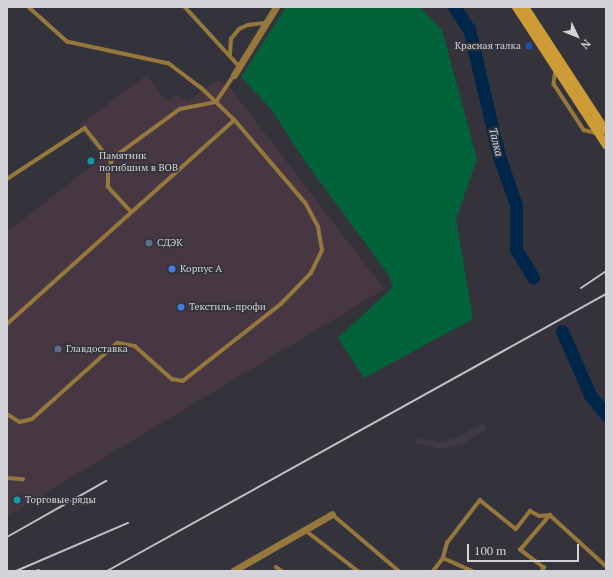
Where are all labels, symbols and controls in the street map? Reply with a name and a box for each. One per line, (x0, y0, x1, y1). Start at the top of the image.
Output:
north arrow (557, 16, 597, 56)
text: N (578, 36, 594, 52)
place label: Красная талка (454, 40, 521, 52)
marker: Красная талка (524, 41, 534, 51)
water label: Талка (486, 126, 506, 158)
place label: Памятник погибшим в ВОВ (99, 149, 178, 172)
marker: Памятник погибшим в ВОВ (86, 156, 96, 166)
place label: СДЭК (157, 237, 183, 249)
marker: СДЭК (144, 238, 154, 248)
place label: Корпус А (180, 263, 222, 275)
marker: Корпус А (167, 264, 177, 274)
place label: Текстиль-профи (189, 301, 266, 313)
marker: Текстиль-профи (176, 302, 186, 312)
place label: Главдоставка (66, 343, 128, 355)
marker: Главдоставка (53, 344, 63, 354)
place label: Торговые ряды (25, 494, 96, 506)
marker: Торговые ряды (12, 495, 22, 505)
scale bar (469, 536, 581, 562)
text: 100 m (474, 543, 506, 558)

